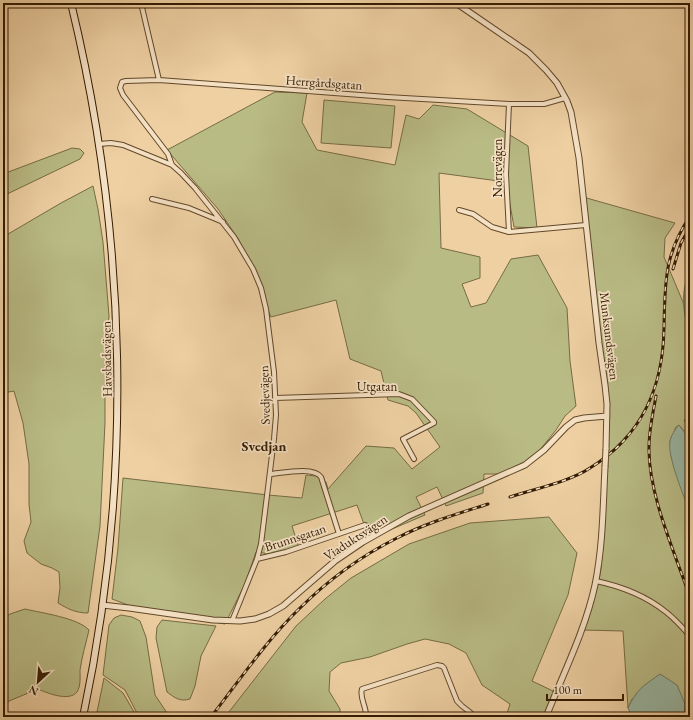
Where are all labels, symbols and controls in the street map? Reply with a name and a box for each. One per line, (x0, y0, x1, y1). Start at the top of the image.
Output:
street label: Herrgårdsgatan (285, 71, 363, 94)
street label: Norrevägen (489, 138, 506, 197)
street label: Munksundsvägen (596, 291, 623, 381)
street label: Havsbadsvägen (97, 321, 116, 397)
street label: Svedjevägen (255, 365, 274, 425)
street label: Utgatan (357, 378, 397, 395)
district label: Svedjan (242, 437, 286, 455)
street label: Viaduktsvägen (320, 510, 391, 564)
street label: Brunnsgatan (262, 520, 328, 555)
north arrow (18, 662, 58, 702)
scale bar (547, 676, 623, 702)
text: 100 m (553, 682, 583, 698)
text: N (26, 683, 41, 699)

